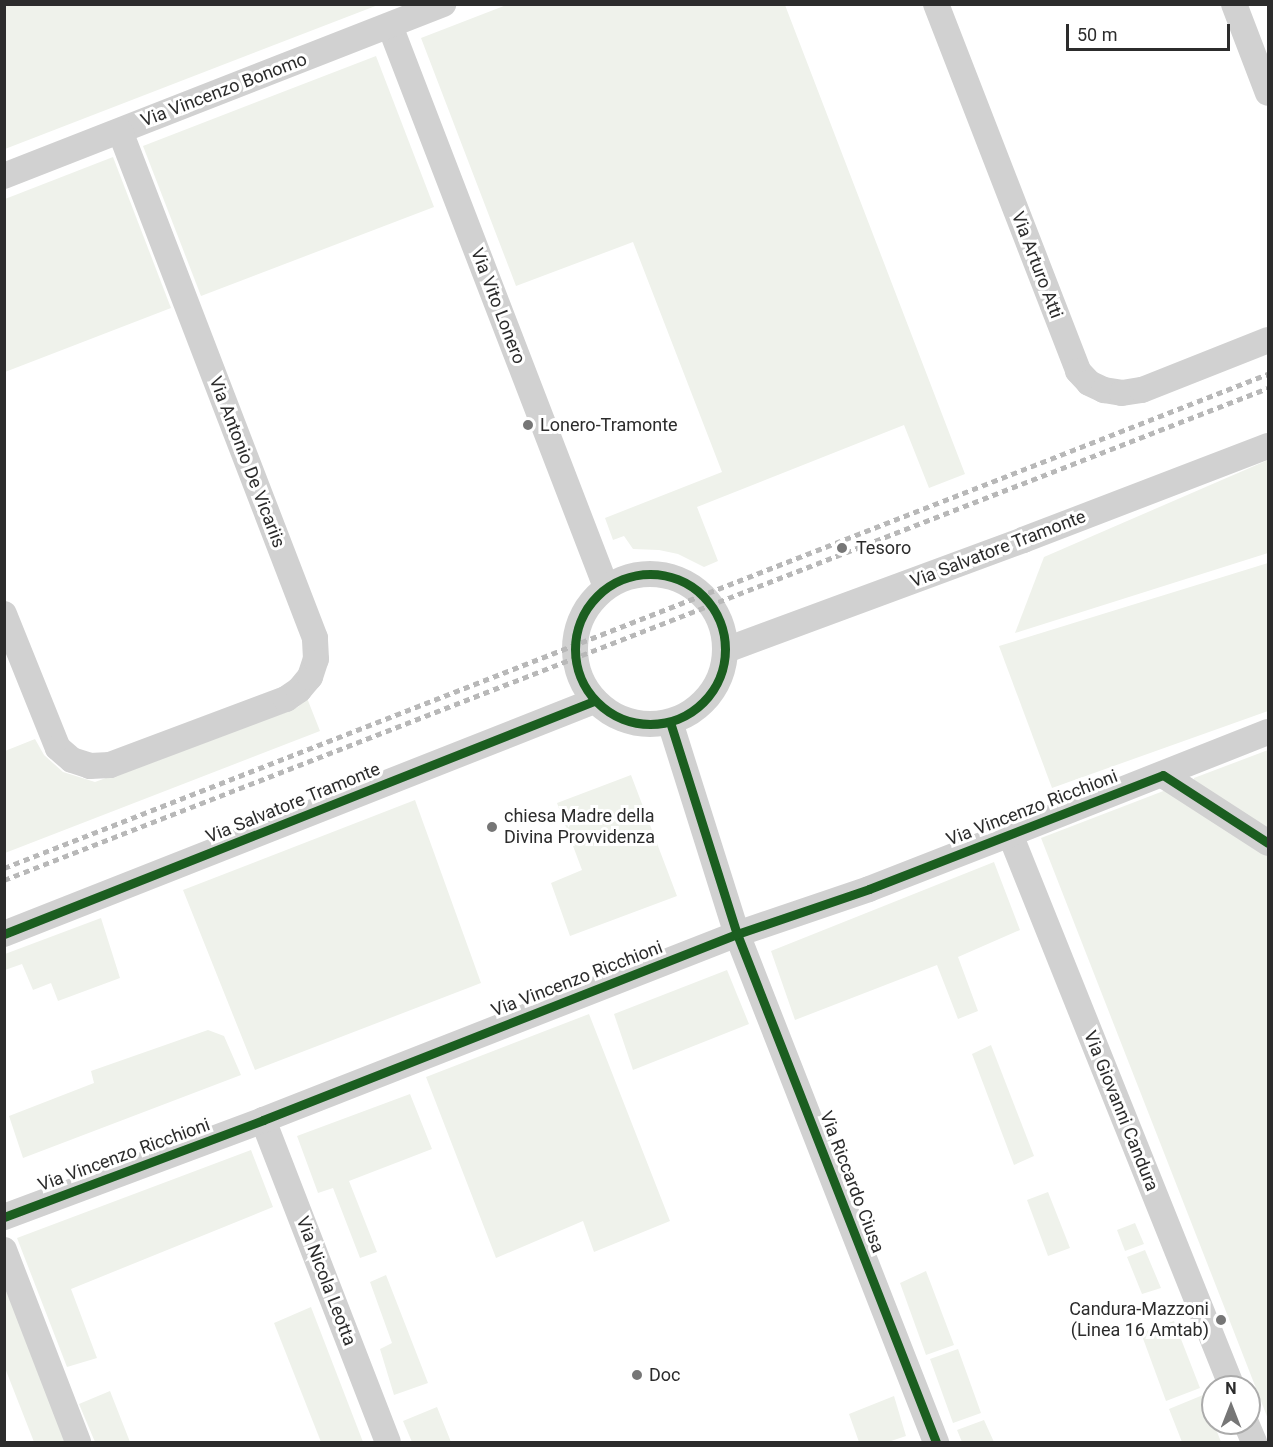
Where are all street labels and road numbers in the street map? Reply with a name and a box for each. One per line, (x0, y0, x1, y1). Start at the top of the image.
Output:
street label: Via Vincenzo Bonomo (138, 48, 310, 132)
street label: Via Arturo Atti (1007, 209, 1067, 321)
street label: Via Vito Lonero (466, 245, 530, 367)
street label: Via Antonio De Vicariis (204, 373, 290, 551)
street label: Via Salvatore Tramonte (907, 506, 1089, 592)
street label: Via Salvatore Tramonte (203, 758, 383, 848)
street label: Via Vincenzo Ricchioni (943, 765, 1121, 851)
street label: Via Vincenzo Ricchioni (488, 936, 666, 1022)
street label: Via Giovanni Candura (1079, 1028, 1163, 1194)
street label: Via Riccardo Ciusa (815, 1108, 889, 1256)
street label: Via Vincenzo Ricchioni (35, 1114, 213, 1196)
street label: Via Nicola Leotta (291, 1213, 361, 1349)

